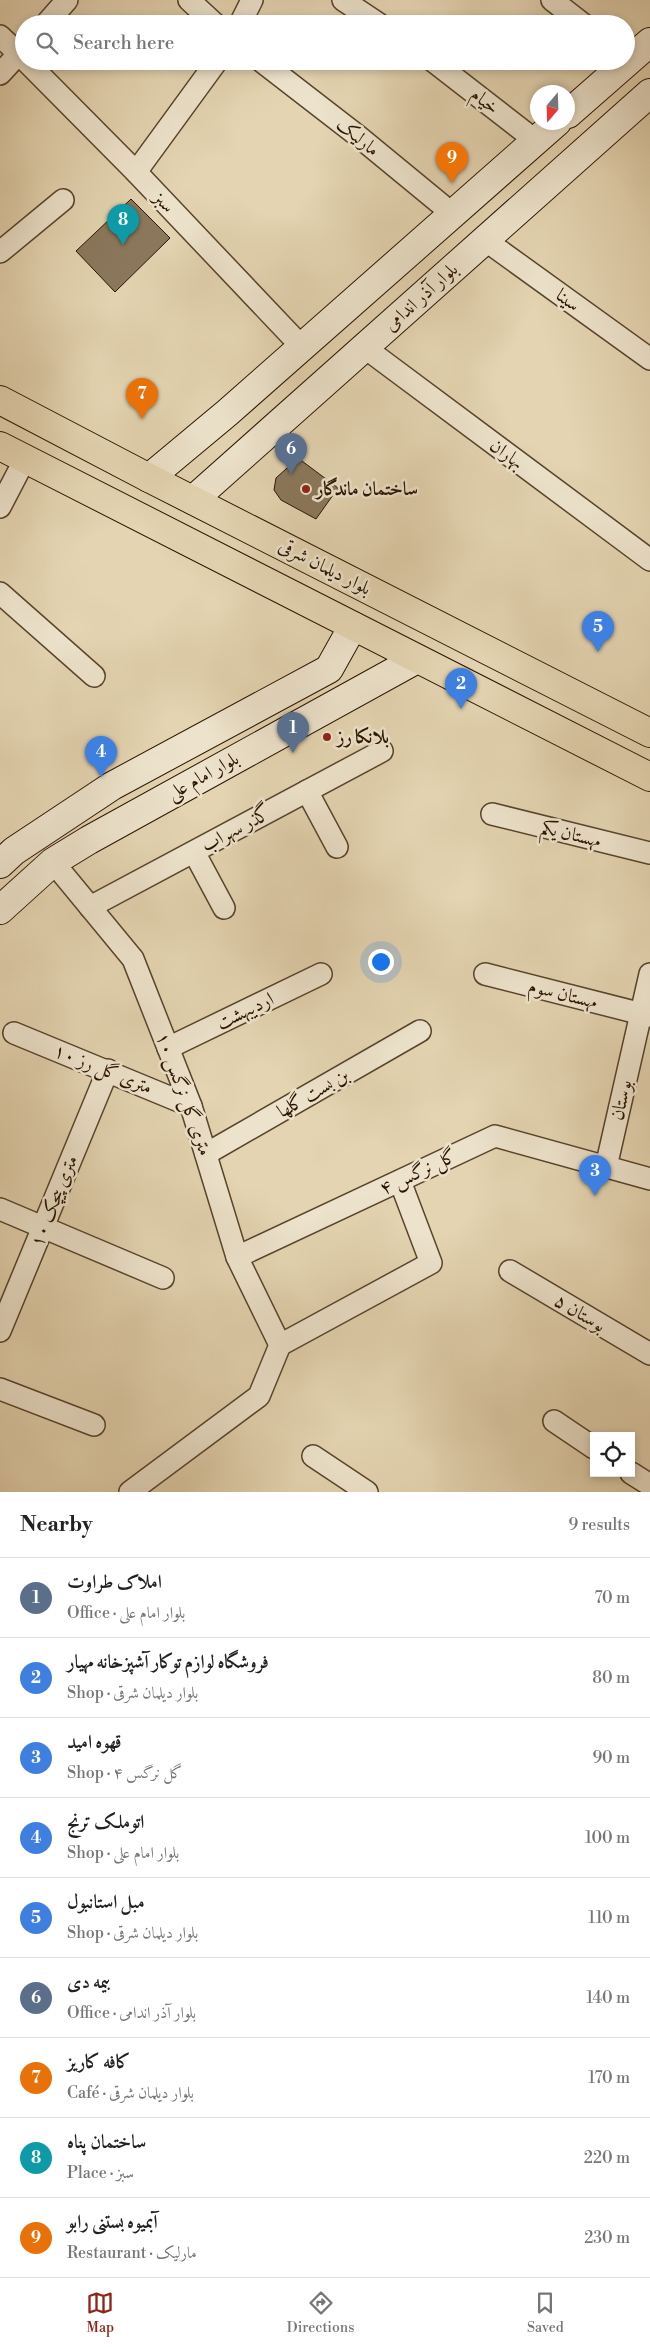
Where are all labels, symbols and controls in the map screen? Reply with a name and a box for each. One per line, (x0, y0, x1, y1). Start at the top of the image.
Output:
search box (15, 15, 635, 70)
icon: search (33, 29, 61, 57)
text: Search here (73, 31, 174, 55)
street label: خیام (463, 82, 504, 123)
north arrow (530, 85, 575, 130)
street label: مارلیک (331, 112, 385, 162)
pin: 9 (436, 142, 468, 183)
street label: سبز (147, 185, 180, 218)
pin: 8 (107, 204, 139, 245)
street label: بلوار آذر اندامی (379, 258, 463, 336)
street label: سینا (551, 283, 585, 317)
pin: 7 (126, 378, 158, 419)
pin: 6 (275, 433, 307, 474)
street label: بهاران (485, 433, 529, 475)
place label: ساختمان ماندگار (314, 477, 418, 501)
marker: ساختمان ماندگار (300, 483, 312, 495)
street label: بلوار دیلمان شرقی (275, 533, 375, 601)
pin: 5 (582, 611, 614, 652)
pin: 2 (445, 668, 477, 709)
pin: 1 (277, 712, 309, 753)
place label: بلانکا رز (335, 725, 390, 749)
marker: بلانکا رز (321, 731, 333, 743)
pin: 4 (85, 736, 117, 777)
street label: بلوار امام علی (163, 746, 245, 809)
street label: گذر سهراب (196, 799, 275, 857)
street label: مهستان یکم (537, 815, 604, 858)
your location (368, 949, 394, 975)
street label: مهستان سوم (525, 974, 600, 1018)
street label: اردیبهشت (212, 987, 278, 1035)
street label: ۱۰ متری گل نرگس (150, 1029, 217, 1159)
street label: ۱۰ متری گل رز (50, 1038, 156, 1101)
street label: بن بست گلها (273, 1063, 354, 1123)
street label: بوستان (605, 1077, 637, 1123)
street label: گل نرگس ۴ (376, 1144, 461, 1201)
street label: ۱۰ متری پیچک (25, 1152, 83, 1250)
pin: 3 (579, 1155, 611, 1196)
street label: بوستان ۵ (550, 1288, 610, 1338)
map controls (590, 1432, 635, 1477)
button: locate (590, 1432, 635, 1477)
text: Nearby (20, 1512, 93, 1538)
text: 9 results (569, 1515, 630, 1535)
text: املاک طراوت (67, 1570, 162, 1594)
text: 1 (32, 1588, 40, 1608)
text: 70 m (594, 1588, 630, 1608)
text: Office · بلوار امام علی (67, 1603, 185, 1623)
text: فروشگاه لوازم توکار آشپزخانه مهیار (67, 1650, 269, 1674)
text: 2 (31, 1668, 41, 1688)
text: 80 m (592, 1668, 630, 1688)
text: Shop · بلوار دیلمان شرقی (67, 1683, 198, 1703)
text: قهوه امید (67, 1730, 122, 1754)
text: 3 (31, 1748, 41, 1768)
text: 90 m (592, 1748, 630, 1768)
text: Shop · گل نرگس ۴ (67, 1763, 182, 1783)
text: اتوملک ترنج (67, 1810, 144, 1834)
text: 4 (31, 1828, 41, 1848)
text: 100 m (585, 1828, 630, 1848)
text: Shop · بلوار امام علی (67, 1843, 179, 1863)
text: مبل استانبول (67, 1890, 145, 1914)
text: 5 (31, 1908, 41, 1928)
text: 110 m (588, 1908, 630, 1928)
text: Shop · بلوار دیلمان شرقی (67, 1923, 198, 1943)
text: بیمه دی (67, 1970, 110, 1994)
text: 6 (31, 1988, 41, 2008)
text: 140 m (586, 1988, 630, 2008)
text: Office · بلوار آذر اندامی (67, 2003, 196, 2023)
text: کافه کاریز (67, 2050, 131, 2074)
text: 7 (31, 2068, 41, 2088)
text: 170 m (588, 2068, 630, 2088)
text: Café · بلوار دیلمان شرقی (67, 2083, 194, 2103)
text: ساختمان پناه (67, 2130, 146, 2154)
text: 8 (31, 2148, 41, 2168)
text: 220 m (584, 2148, 630, 2168)
text: Place · سبز (67, 2163, 134, 2183)
text: آبمیوه بستنی رابو (67, 2210, 158, 2234)
text: 9 (31, 2228, 41, 2248)
text: 230 m (584, 2228, 630, 2248)
text: Restaurant · مارلیک (67, 2243, 197, 2263)
tab: Map (86, 2289, 114, 2337)
tab: Directions (287, 2289, 354, 2337)
tab: Saved (527, 2289, 564, 2337)

